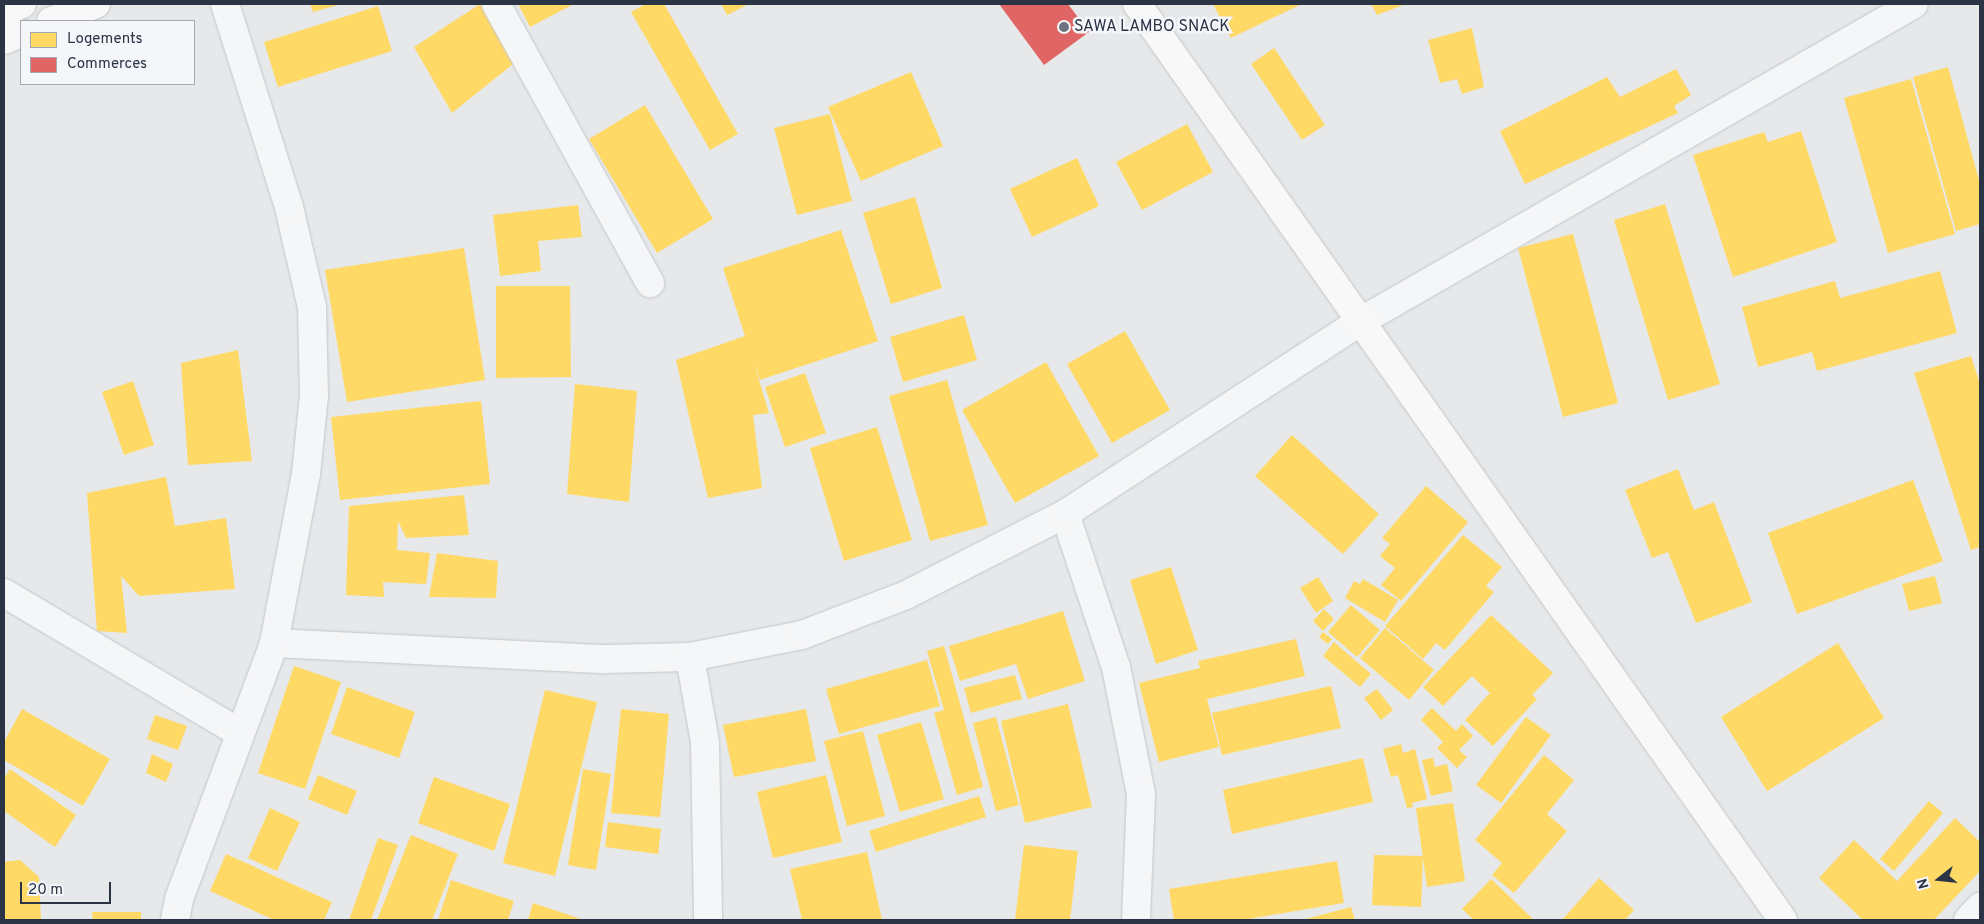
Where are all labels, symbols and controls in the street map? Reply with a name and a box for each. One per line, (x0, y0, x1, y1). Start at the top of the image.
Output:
place label: SAWA LAMBO SNACK (1074, 17, 1231, 37)
legend (20, 20, 195, 85)
marker: SAWA LAMBO SNACK (1058, 21, 1070, 33)
text: Logements (67, 30, 143, 49)
text: Commerces (67, 55, 147, 74)
north arrow (1914, 854, 1964, 904)
scale bar (22, 872, 114, 904)
text: N (1915, 876, 1934, 890)
text: 20 m (28, 881, 63, 900)

